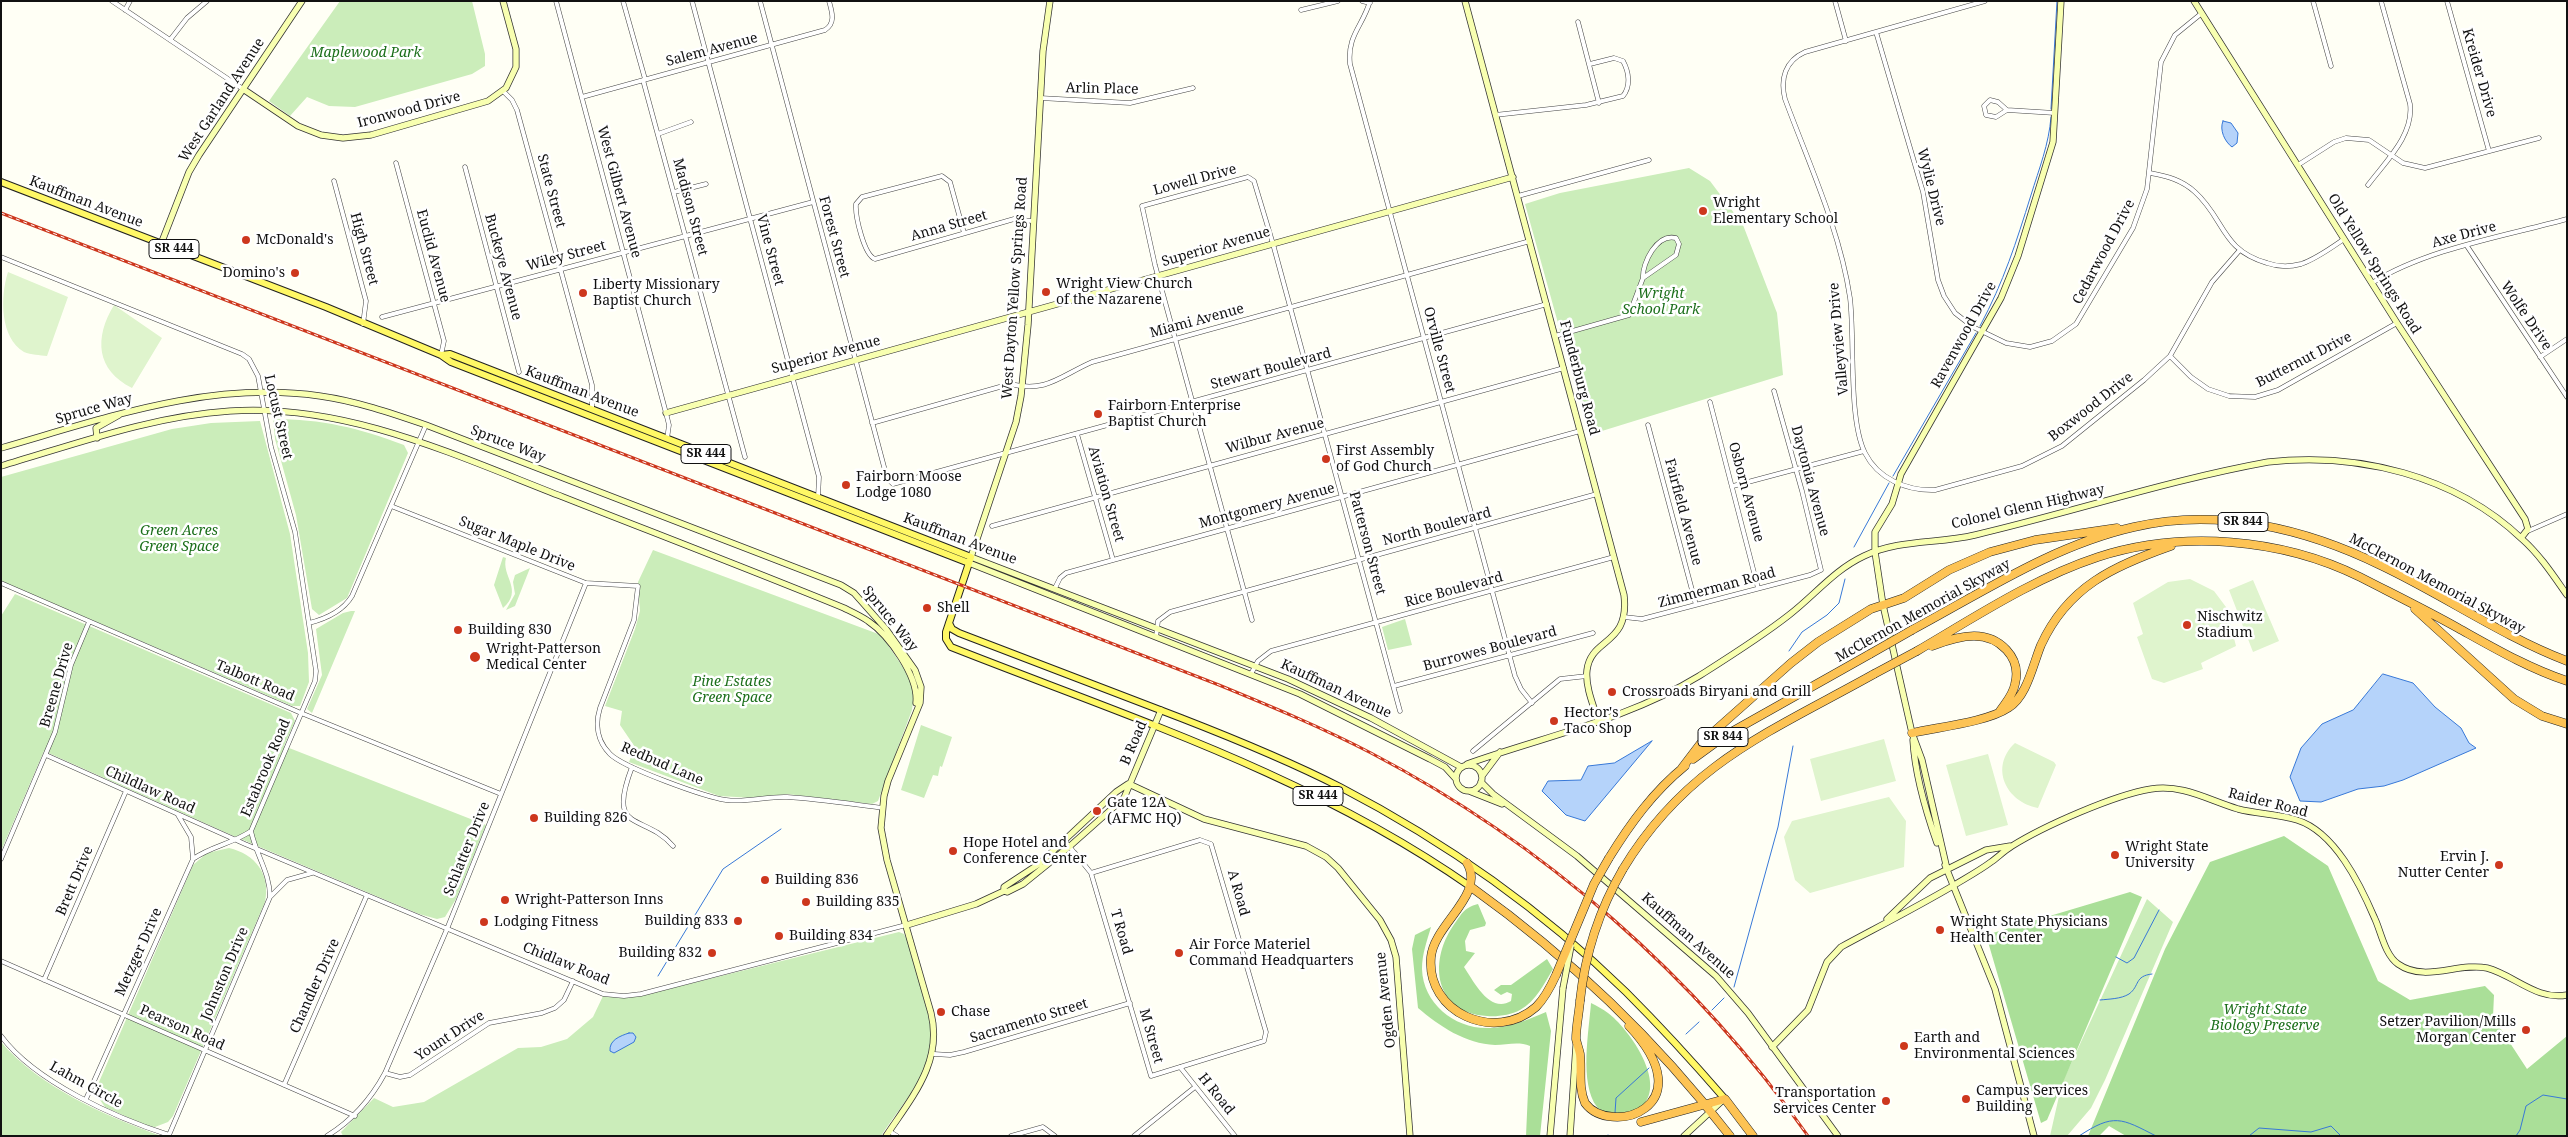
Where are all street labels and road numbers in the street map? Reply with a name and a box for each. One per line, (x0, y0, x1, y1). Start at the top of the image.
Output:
street label: Kreider Drive (2458, 27, 2500, 119)
street label: Salem Avenue (664, 30, 760, 70)
street label: West Garland Avenue (176, 35, 268, 165)
street label: Arlin Place (1065, 80, 1139, 98)
street label: Ironwood Drive (356, 88, 462, 132)
street label: West Gilbert Avenue (593, 124, 645, 260)
street label: Wylie Drive (1913, 146, 1949, 228)
street label: State Street (533, 152, 569, 230)
street label: Madison Street (669, 156, 711, 258)
street label: Lowell Drive (1152, 161, 1238, 199)
street label: Kauffman Avenue (27, 173, 145, 231)
street label: West Dayton Yellow Springs Road (999, 176, 1031, 400)
street label: Old Yellow Springs Road (2324, 191, 2424, 337)
street label: Forest Street (815, 194, 853, 280)
street label: Cedarwood Drive (2069, 197, 2139, 307)
street label: Anna Street (909, 207, 989, 245)
street label: Euclid Avenue (413, 208, 453, 304)
street label: High Street (346, 211, 382, 287)
street label: Buckeye Avenue (481, 212, 525, 322)
street label: Vine Street (752, 213, 788, 287)
street label: Axe Drive (2430, 218, 2498, 252)
street label: Superior Avenue (1160, 223, 1272, 271)
street label: Wiley Street (524, 237, 608, 275)
road number: SR 444 (149, 240, 199, 258)
street label: Wolfe Drive (2497, 278, 2555, 354)
street label: Ravenwood Drive (1928, 279, 2000, 391)
street label: Valleyview Drive (1826, 282, 1852, 396)
street label: Miami Avenue (1148, 300, 1246, 342)
street label: Orville Street (1419, 305, 1459, 395)
street label: Funderburg Road (1556, 319, 1602, 437)
street label: Butternut Drive (2253, 329, 2355, 391)
street label: Superior Avenue (770, 332, 882, 378)
street label: Stewart Boulevard (1209, 345, 1333, 393)
street label: Kauffman Avenue (523, 363, 641, 421)
street label: Boxwood Drive (2045, 369, 2137, 445)
street label: Locust Street (260, 373, 296, 461)
street label: Spruce Way (54, 390, 134, 428)
street label: Wilbur Avenue (1224, 415, 1326, 457)
street label: Spruce Way (468, 422, 548, 466)
street label: Daytonia Avenue (1787, 424, 1833, 538)
street label: Osborn Avenue (1725, 440, 1767, 544)
road number: SR 444 (681, 444, 731, 464)
street label: Aviation Street (1084, 444, 1128, 544)
street label: Fairfield Avenue (1661, 457, 1705, 567)
street label: Montgomery Avenue (1197, 480, 1337, 532)
street label: Colonel Glenn Highway (1950, 481, 2106, 533)
street label: Patterson Street (1345, 489, 1389, 597)
street label: North Boulevard (1381, 504, 1493, 550)
street label: Kauffman Avenue (901, 510, 1019, 568)
road number: SR 844 (2218, 512, 2268, 532)
street label: Sugar Maple Drive (456, 513, 578, 575)
street label: McClernon Memorial Skyway (2346, 530, 2528, 638)
street label: McClernon Memorial Skyway (1833, 556, 2013, 666)
street label: Zimmerman Road (1656, 564, 1778, 612)
street label: Rice Boulevard (1403, 569, 1505, 611)
street label: Spruce Way (859, 583, 921, 655)
street label: Burrowes Boulevard (1421, 623, 1559, 675)
street label: Breene Drive (37, 641, 77, 729)
street label: Kauffman Avenue (1278, 656, 1394, 722)
street label: Talbott Road (213, 657, 297, 705)
street label: Estabrook Road (238, 717, 294, 819)
street label: B Road (1117, 718, 1151, 768)
road number: SR 844 (1698, 728, 1748, 746)
street label: Redbud Lane (618, 739, 706, 789)
street label: Childlaw Road (102, 763, 198, 817)
street label: Raider Road (2226, 785, 2310, 821)
road number: SR 444 (1293, 786, 1343, 806)
street label: Schlatter Drive (440, 799, 494, 899)
street label: Brett Drive (53, 844, 97, 918)
street label: A Road (1223, 868, 1253, 918)
street label: Kauffman Avenue (1638, 890, 1738, 982)
street label: Metzger Drive (112, 905, 166, 999)
street label: T Road (1107, 908, 1135, 956)
street label: Johnston Drive (198, 925, 252, 1023)
street label: Chandler Drive (287, 936, 343, 1036)
street label: Chidlaw Road (520, 939, 612, 989)
street label: Ogden Avenue (1373, 951, 1399, 1049)
street label: Sacramento Street (968, 995, 1090, 1047)
street label: Pearson Road (137, 1002, 227, 1054)
street label: Yount Drive (412, 1007, 488, 1065)
street label: M Street (1135, 1007, 1167, 1065)
street label: Lahm Circle (47, 1058, 125, 1112)
street label: H Road (1194, 1070, 1238, 1118)

